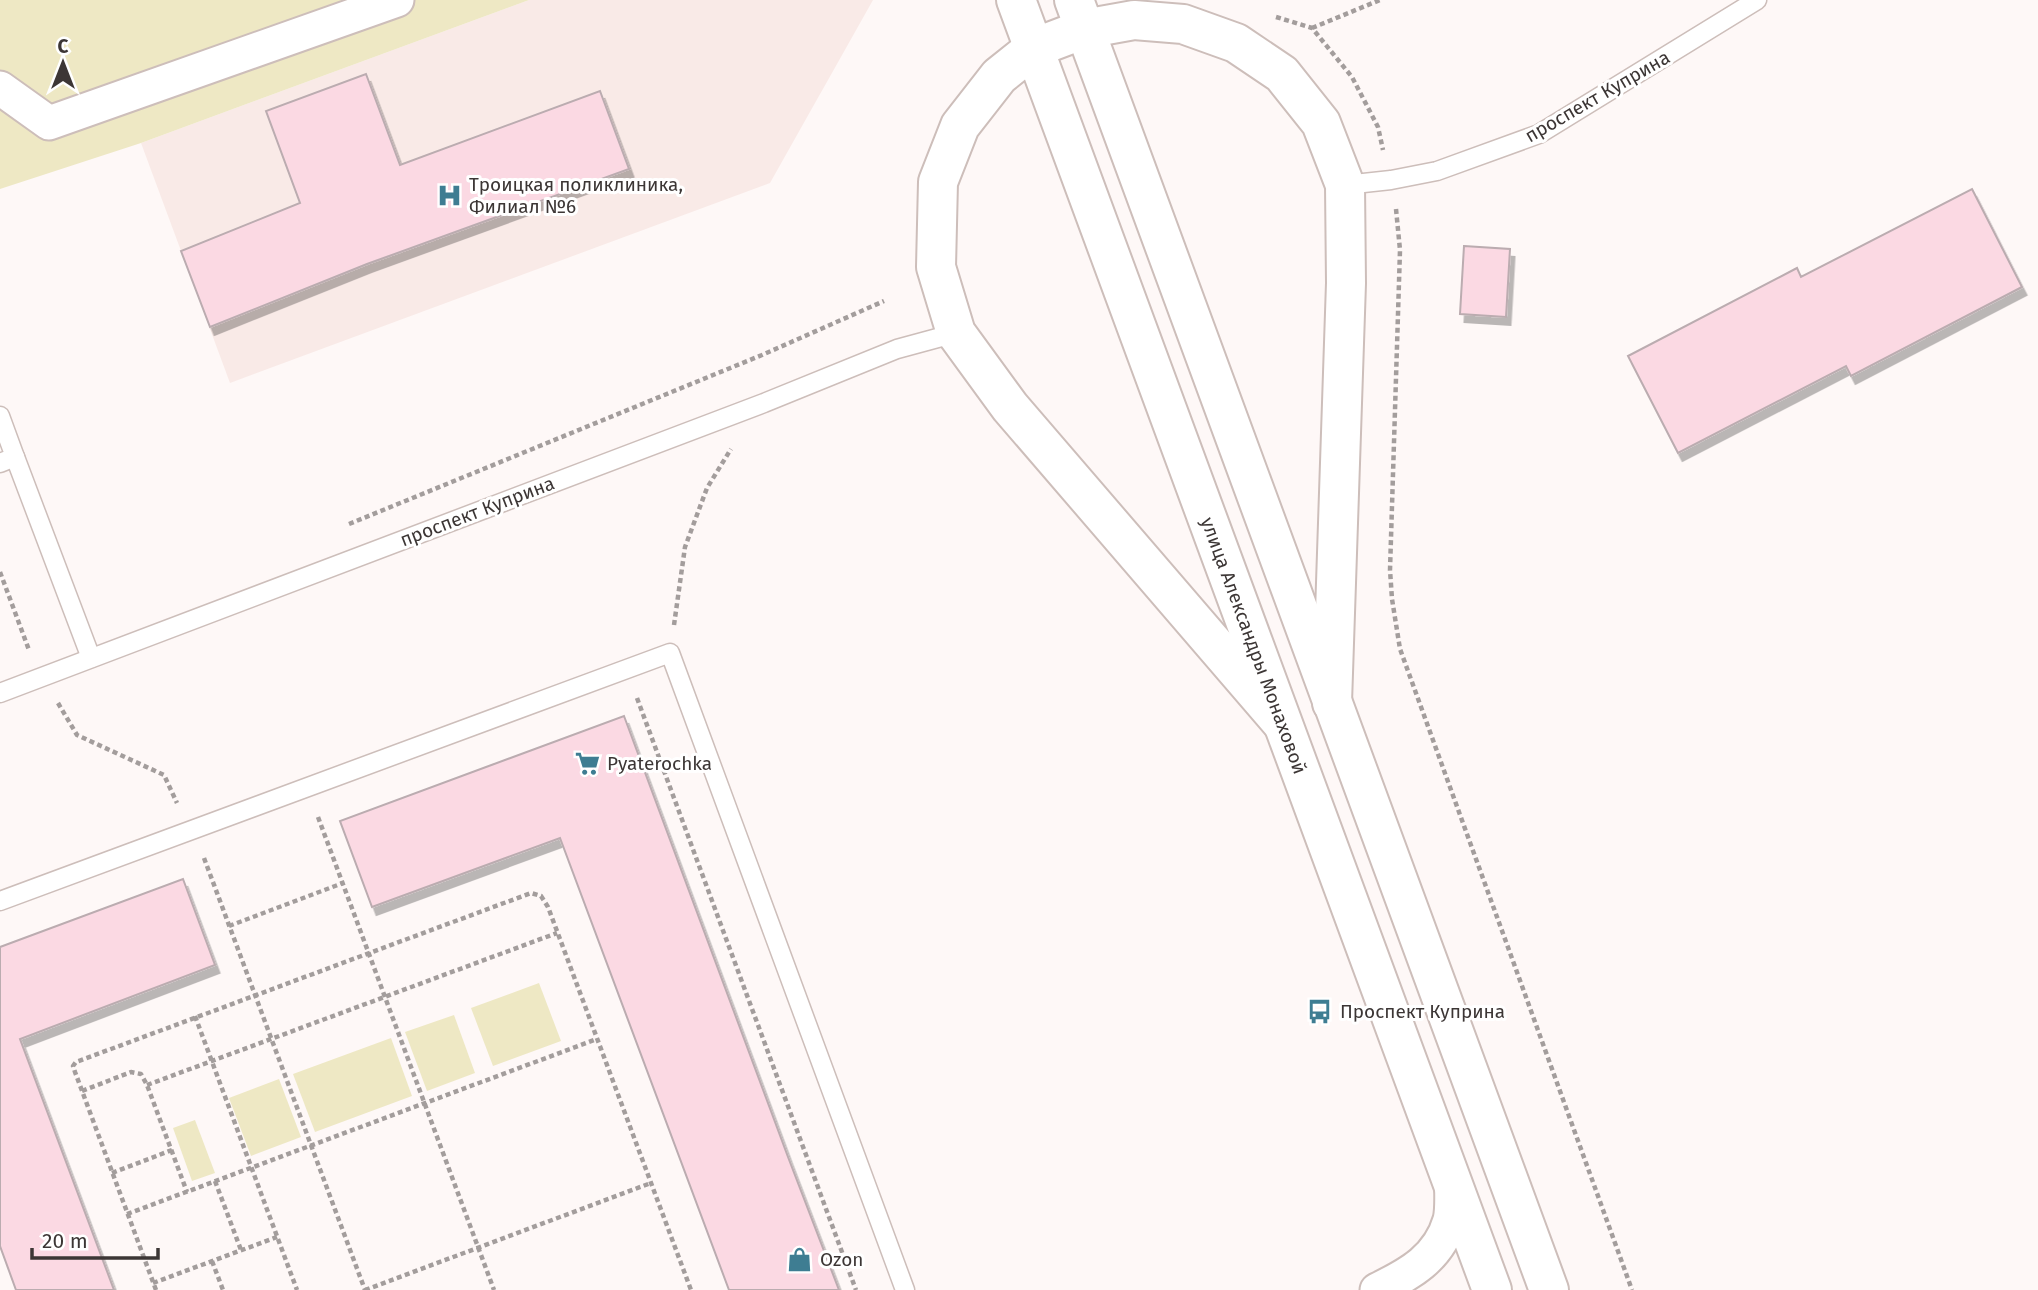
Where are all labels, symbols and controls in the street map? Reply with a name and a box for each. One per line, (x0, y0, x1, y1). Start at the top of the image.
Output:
north arrow (28, 28, 98, 98)
text: С (58, 35, 69, 58)
street label: проспект Куприна (1521, 46, 1674, 147)
place label: Троицкая поликлиника, Филиал №6 (469, 173, 683, 218)
hospital icon: Троицкая поликлиника, Филиал №6 (435, 181, 463, 209)
street label: проспект Куприна (397, 471, 558, 552)
street label: улица Александры Монаховой (1196, 514, 1312, 777)
supermarket icon: Pyaterochka (573, 749, 601, 777)
place label: Pyaterochka (607, 752, 712, 775)
bus stop icon: Проспект Куприна (1306, 997, 1334, 1025)
place label: Проспект Куприна (1340, 1000, 1505, 1023)
scale bar (32, 1216, 158, 1260)
text: 20 m (42, 1228, 88, 1254)
shop icon: Ozon (786, 1245, 814, 1273)
place label: Ozon (820, 1248, 863, 1271)

